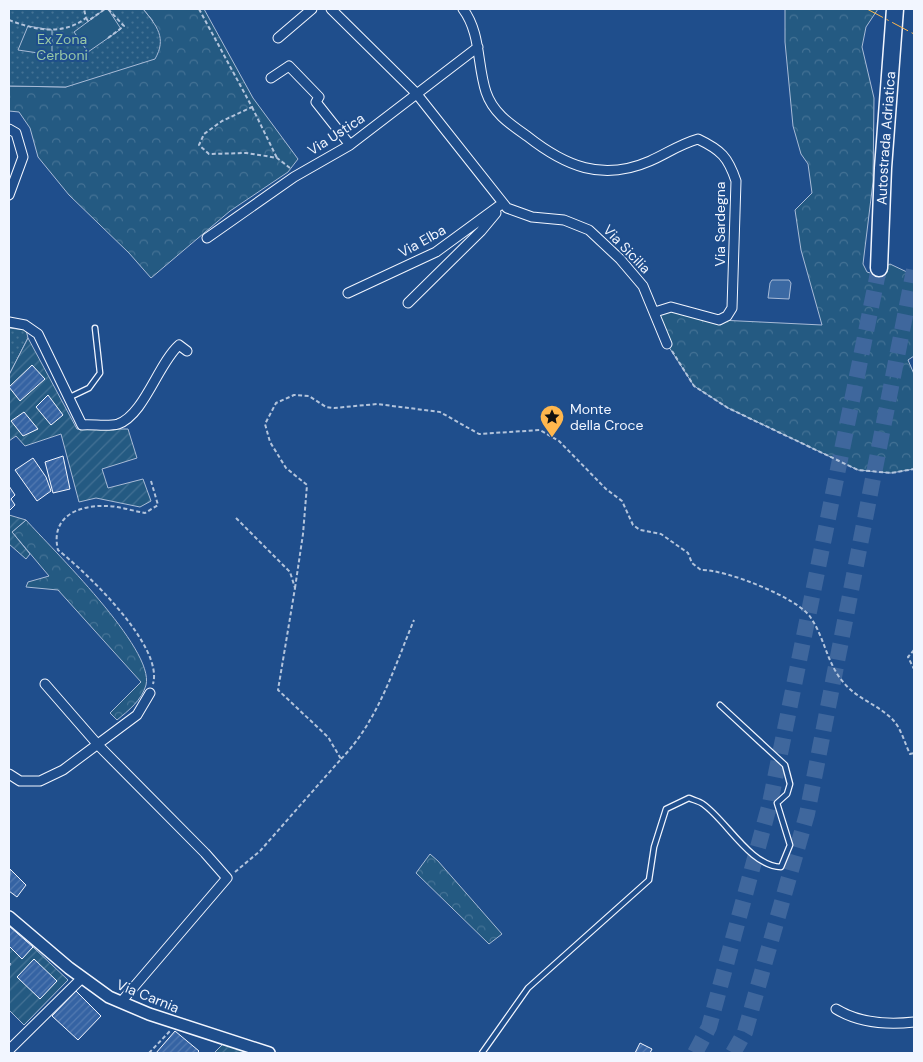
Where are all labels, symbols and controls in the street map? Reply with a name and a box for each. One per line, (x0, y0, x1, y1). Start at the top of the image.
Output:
park label: Ex Zona Cerboni (36, 30, 88, 64)
street label: Autostrada Adriatica (873, 71, 899, 206)
street label: Via Ustica (304, 109, 368, 159)
street label: Via Sardegna (711, 182, 729, 266)
street label: Via Elba (395, 221, 449, 261)
street label: Via Sicilia (599, 221, 655, 277)
place label: Monte della Croce (570, 400, 644, 434)
place icon: Monte della Croce (539, 404, 565, 438)
street label: Via Carnia (114, 975, 182, 1017)

